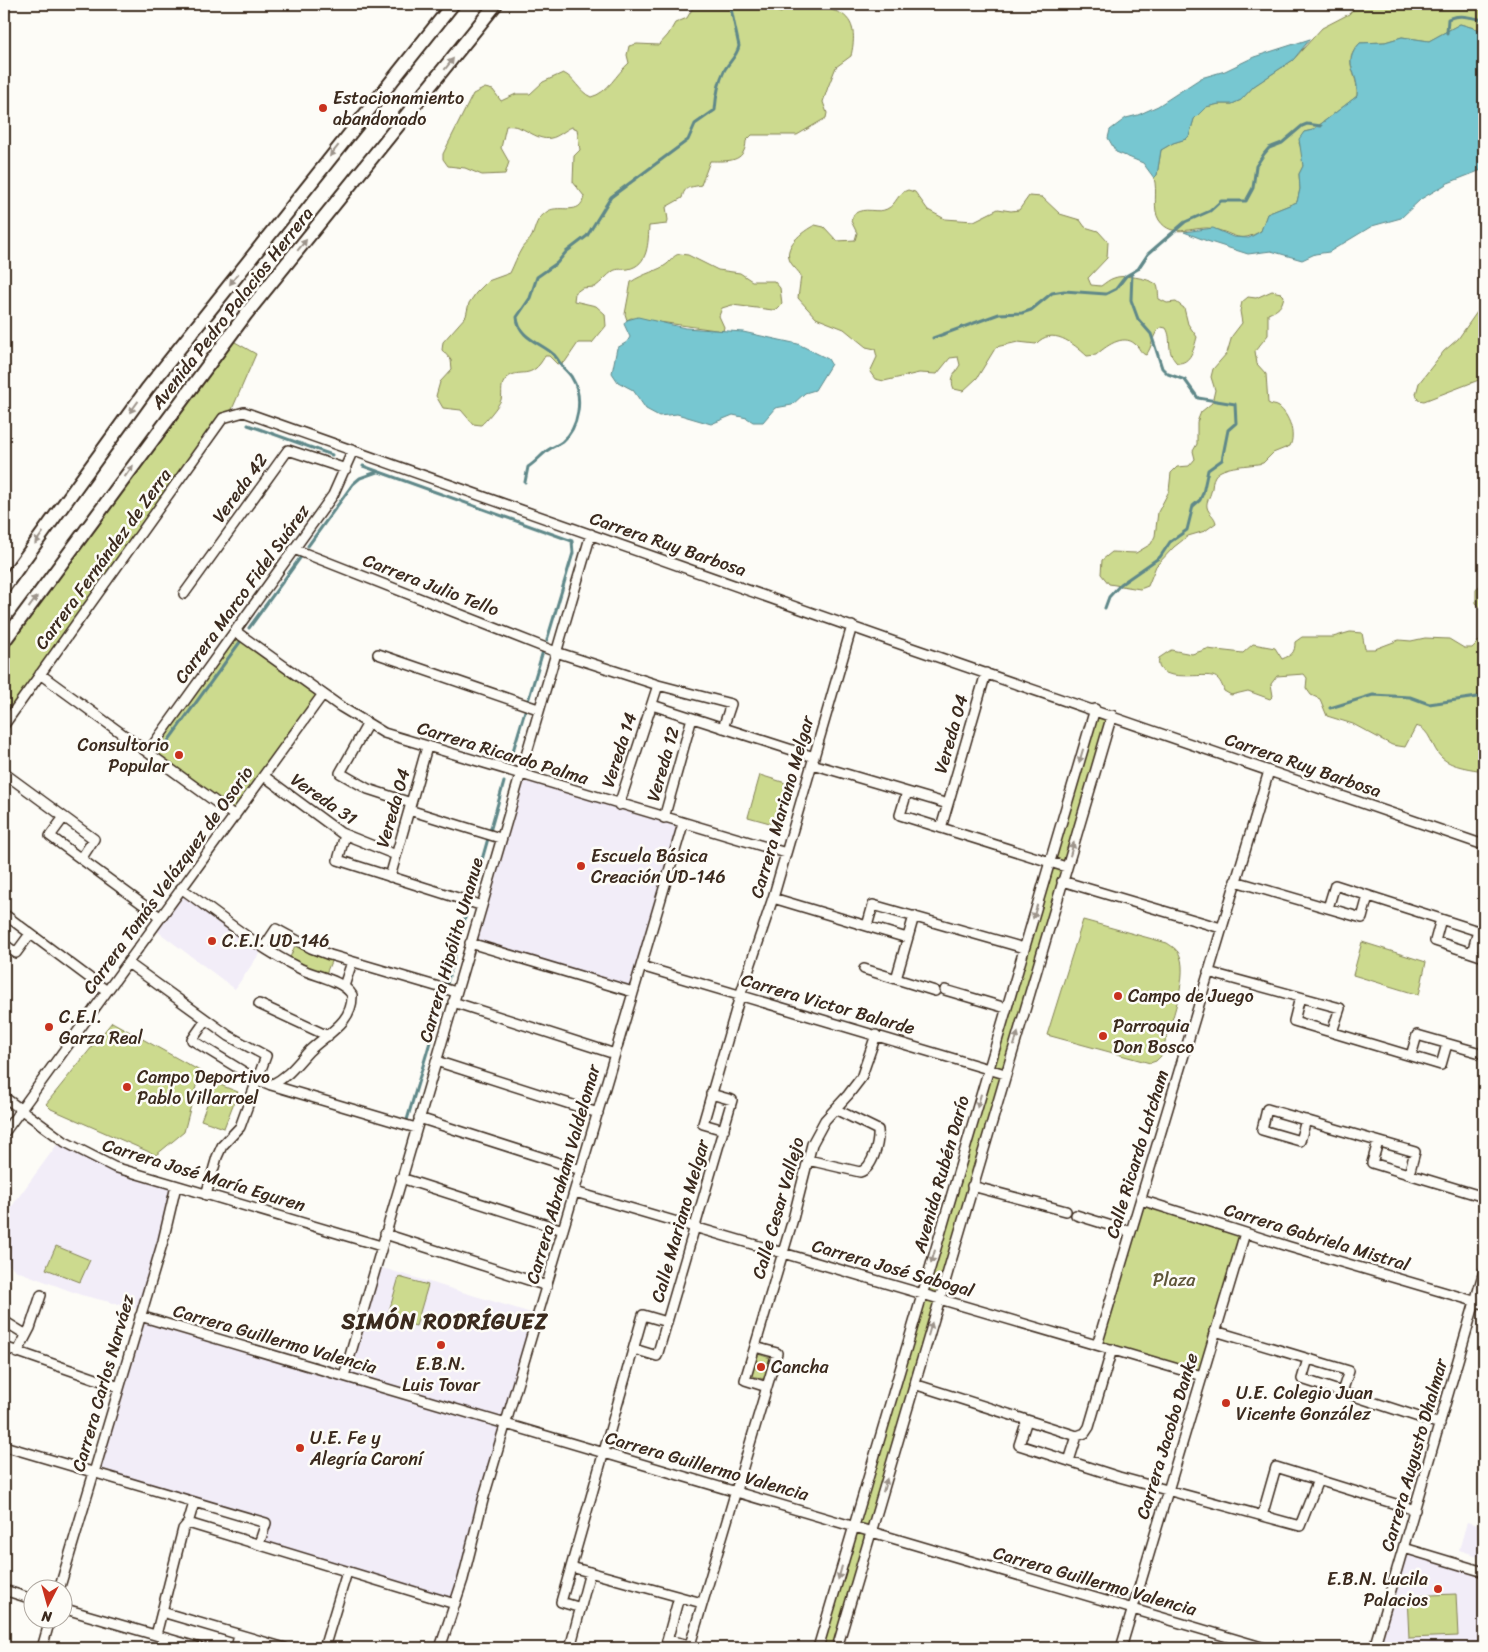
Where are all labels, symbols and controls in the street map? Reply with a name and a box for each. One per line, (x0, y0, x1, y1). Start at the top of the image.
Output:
one-way arrow (443, 58, 454, 71)
place label: Estacionamiento abandonado (333, 82, 464, 135)
marker: Estacionamiento abandonado (317, 102, 329, 114)
one-way arrow (329, 144, 340, 157)
street label: Avenida Pedro Palacios Herrera (142, 200, 322, 417)
one-way arrow (297, 239, 308, 252)
one-way arrow (229, 272, 239, 285)
one-way arrow (129, 400, 139, 414)
street label: Vereda 42 (204, 446, 276, 530)
street label: Carrera Fernández de Zerra (26, 461, 181, 657)
one-way arrow (124, 464, 134, 478)
street label: Carrera Marco Fidel Suárez (166, 497, 319, 691)
street label: Carrera Ruy Barbosa (585, 502, 751, 586)
one-way arrow (34, 532, 44, 545)
street label: Carrera Julio Tello (358, 544, 504, 626)
one-way arrow (27, 596, 38, 609)
street label: Vereda 04 (924, 691, 978, 777)
street label: Vereda 14 (592, 708, 646, 792)
street label: Carrera Mariano Melgar (741, 710, 824, 902)
street label: Carrera Ricardo Palma (413, 712, 594, 795)
street label: Vereda 12 (637, 723, 689, 805)
street label: Carrera Ruy Barbosa (1220, 723, 1386, 807)
place label: Consultorio Popular (78, 729, 171, 782)
one-way arrow (1077, 748, 1085, 763)
marker: Consultorio Popular (173, 749, 185, 761)
street label: Carrera Tomás Velázquez de Osorio (74, 759, 262, 1001)
street label: Vereda 31 (284, 764, 365, 834)
street label: Vereda 04 (366, 765, 420, 851)
place label: Escuela Básica Creación UD-146 (591, 840, 726, 893)
one-way arrow (1068, 842, 1076, 857)
street label: Carrera Hipólito Unanue (409, 853, 493, 1046)
marker: Escuela Básica Creación UD-146 (575, 860, 587, 872)
one-way arrow (1031, 904, 1039, 919)
place label: C.E.I. UD-146 (222, 925, 329, 957)
marker: C.E.I. UD-146 (206, 935, 218, 947)
street label: Carrera Victor Balarde (737, 964, 919, 1044)
place label: Campo de Juego (1128, 980, 1254, 1012)
marker: Campo de Juego (1112, 990, 1124, 1002)
place label: C.E.I. Garza Real (59, 1001, 144, 1054)
place label: Parroquia Don Bosco (1113, 1010, 1194, 1063)
marker: C.E.I. Garza Real (43, 1021, 55, 1033)
marker: Parroquia Don Bosco (1097, 1030, 1109, 1042)
one-way arrow (1012, 1031, 1020, 1046)
street label: Carrera Abraham Valdelomar (516, 1059, 610, 1288)
place label: Campo Deportivo Pablo Villarroel (137, 1061, 270, 1114)
street label: Calle Ricardo Latcham (1096, 1066, 1178, 1242)
marker: Campo Deportivo Pablo Villarroel (121, 1081, 133, 1093)
street label: Avenida Rubén Darío (903, 1091, 979, 1257)
one-way arrow (975, 1094, 983, 1109)
street label: Carrera José María Eguren (99, 1129, 310, 1221)
street label: Calle Cesar Vallejo (742, 1133, 814, 1283)
street label: Calle Mariano Melgar (641, 1134, 719, 1306)
street label: Carrera Gabriela Mistral (1220, 1194, 1415, 1281)
street label: Carrera José Sabogal (808, 1230, 979, 1307)
one-way arrow (929, 1249, 937, 1264)
park label: Plaza (1153, 1264, 1196, 1296)
street label: Carrera Carlos Narváez (62, 1290, 144, 1476)
street label: Carrera Guillermo Valencia (170, 1295, 381, 1384)
district label: SIMÓN RODRÍGUEZ (340, 1302, 549, 1341)
one-way arrow (927, 1321, 935, 1336)
marker: E.B.N. Luis Tovar (435, 1339, 447, 1351)
place label: E.B.N. Luis Tovar (402, 1348, 481, 1401)
street label: Carrera Jacobo Danke (1126, 1349, 1208, 1523)
place label: Cancha (771, 1351, 829, 1383)
street label: Carrera Augusto Dhalmar (1371, 1353, 1457, 1555)
marker: Cancha (755, 1361, 767, 1373)
place label: U.E. Colegio Juan Vicente González (1236, 1377, 1373, 1430)
marker: U.E. Colegio Juan Vicente González (1220, 1397, 1232, 1409)
place label: U.E. Fe y Alegría Caroní (309, 1422, 425, 1475)
street label: Carrera Guillermo Valencia (602, 1422, 813, 1511)
marker: U.E. Fe y Alegría Caroní (294, 1442, 306, 1454)
one-way arrow (881, 1477, 889, 1492)
street label: Carrera Guillermo Valencia (990, 1537, 1201, 1626)
place label: E.B.N. Lucila Palacios (1327, 1563, 1429, 1616)
one-way arrow (835, 1566, 843, 1581)
north arrow (22, 1580, 72, 1630)
marker: E.B.N. Lucila Palacios (1432, 1583, 1444, 1595)
text: N (40, 1603, 54, 1629)

